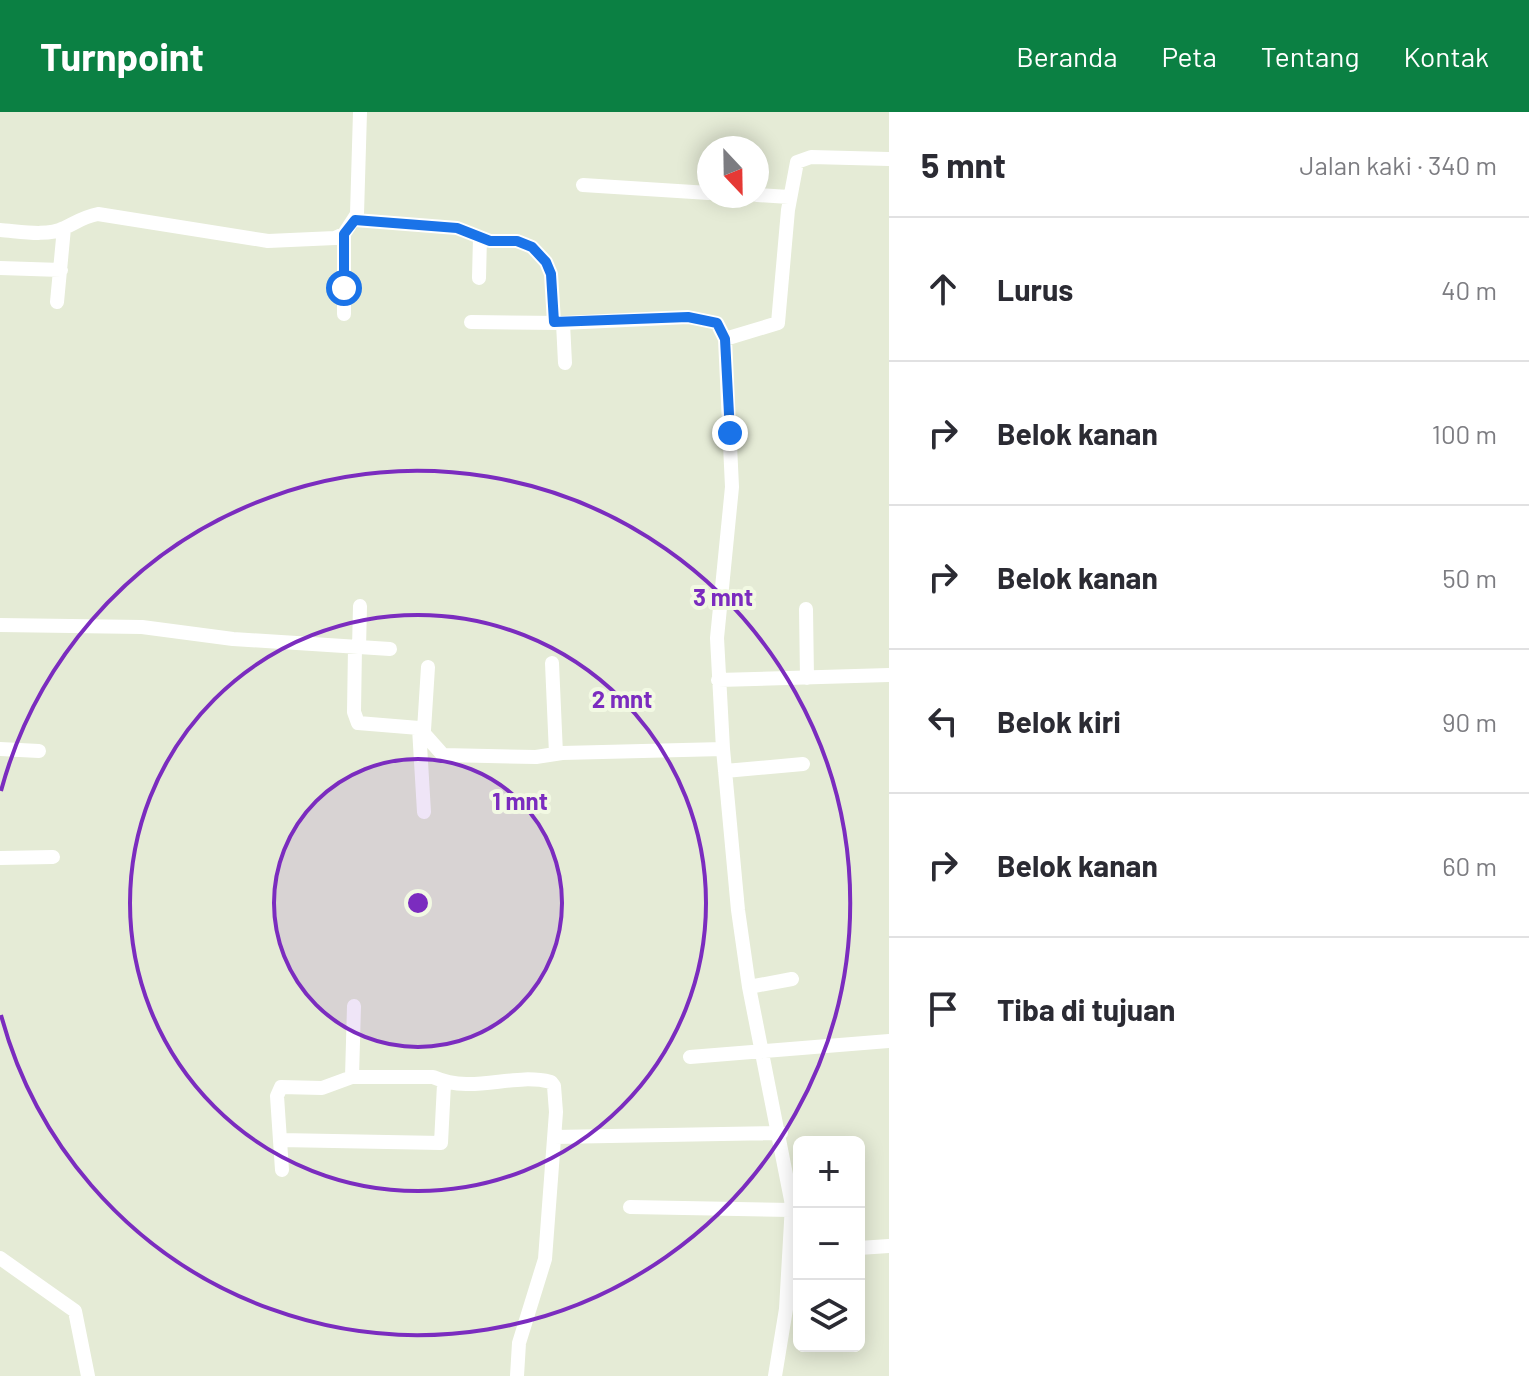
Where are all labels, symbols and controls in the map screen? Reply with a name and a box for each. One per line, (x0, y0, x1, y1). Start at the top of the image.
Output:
text: Turnpoint (40, 33, 204, 79)
text: Beranda (1016, 39, 1118, 73)
text: Peta (1162, 39, 1217, 73)
text: Tentang (1261, 39, 1359, 73)
text: Kontak (1403, 39, 1489, 73)
north arrow (697, 136, 769, 208)
text: 5 mnt (921, 144, 1006, 185)
text: Jalan kaki · 340 m (1300, 149, 1497, 180)
icon: ahead (921, 267, 965, 311)
route start (326, 270, 362, 306)
text: Lurus (997, 271, 1073, 307)
text: 40 m (1441, 274, 1497, 305)
icon: right (921, 411, 965, 455)
route end (712, 415, 748, 451)
text: Belok kanan (997, 415, 1158, 451)
text: 100 m (1432, 418, 1497, 449)
icon: right (921, 555, 965, 599)
text: Belok kanan (997, 559, 1158, 595)
text: 50 m (1442, 562, 1497, 593)
text: 3 mnt (693, 582, 753, 611)
text: 2 mnt (592, 684, 652, 713)
icon: left (921, 699, 965, 743)
text: Belok kiri (997, 703, 1121, 739)
text: 90 m (1442, 706, 1497, 737)
text: 1 mnt (492, 786, 548, 815)
icon: right (921, 843, 965, 887)
text: Belok kanan (997, 847, 1158, 883)
text: 60 m (1442, 850, 1497, 881)
centre of rings (404, 889, 432, 917)
icon: arrive (921, 987, 965, 1031)
text: Tiba di tujuan (997, 991, 1175, 1027)
map controls (793, 1136, 865, 1352)
button: + (793, 1136, 865, 1208)
button: − (793, 1208, 865, 1280)
button: layers (793, 1280, 865, 1352)

